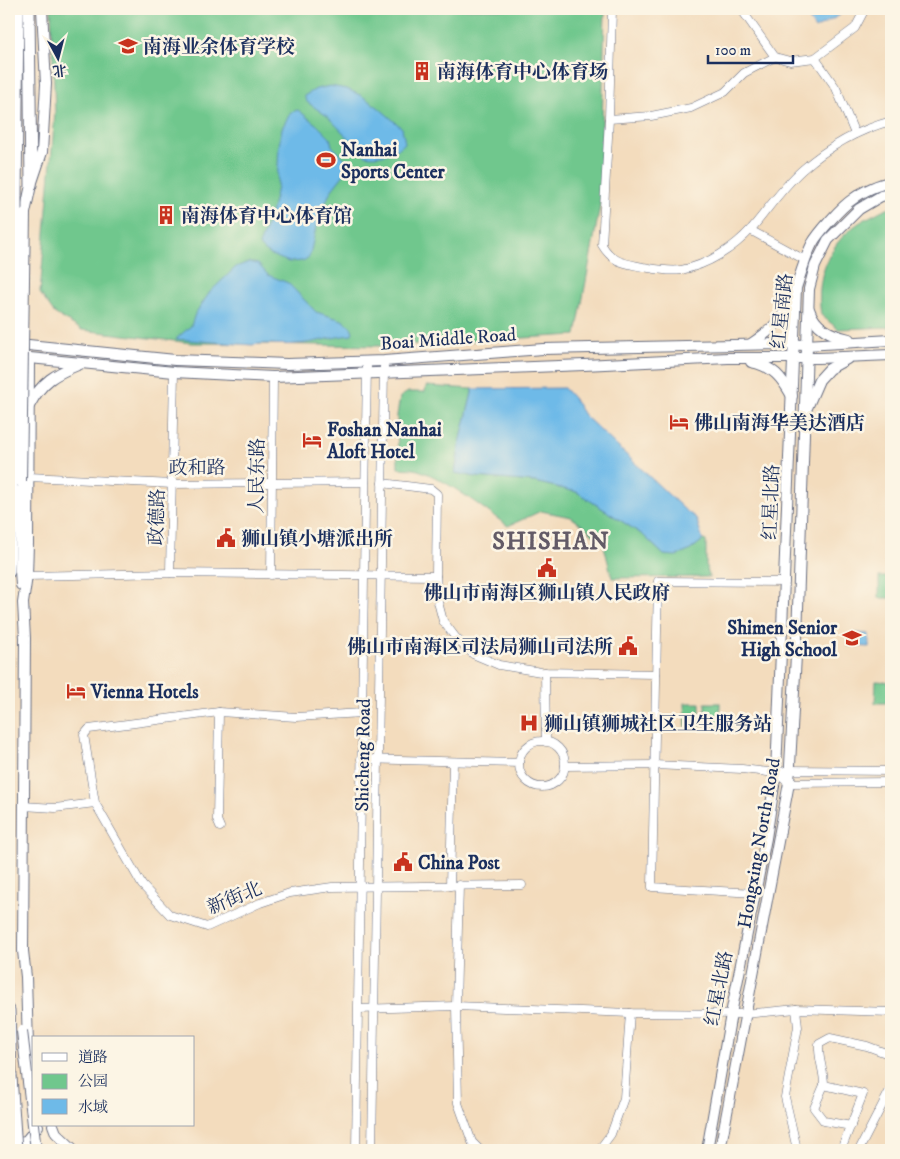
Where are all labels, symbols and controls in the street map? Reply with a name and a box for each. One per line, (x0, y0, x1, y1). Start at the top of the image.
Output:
north arrow (32, 32, 82, 82)
scale bar (708, 32, 792, 64)
school or university icon: 南海业余体育学校 (117, 35, 139, 57)
place label: 南海业余体育学校 (143, 36, 295, 59)
text: 100 m (715, 41, 751, 60)
text: 北 (51, 60, 68, 80)
building icon: 南海体育中心体育场 (411, 60, 433, 82)
place label: 南海体育中心体育场 (437, 61, 608, 84)
place label: Nanhai Sports Center (341, 139, 446, 184)
sports icon: Nanhai Sports Center (315, 149, 337, 171)
building icon: 南海体育中心体育馆 (155, 204, 177, 226)
place label: 南海体育中心体育馆 (181, 205, 352, 228)
street label: 红星南路 (767, 272, 798, 350)
street label: Boai Middle Road (379, 323, 517, 356)
hotel icon: 佛山南海华美达酒店 (668, 411, 690, 433)
place label: 佛山南海华美达酒店 (694, 412, 865, 435)
place label: Foshan Nanhai Aloft Hotel (326, 419, 442, 464)
hotel icon: Foshan Nanhai Aloft Hotel (301, 429, 323, 451)
street label: 人民东路 (245, 438, 270, 514)
street label: 政和路 (168, 457, 226, 480)
street label: 红星北路 (759, 464, 784, 540)
street label: 政德路 (145, 488, 170, 546)
public building icon: 狮山镇小塘派出所 (215, 527, 237, 549)
district label: SHISHAN (492, 527, 610, 557)
place label: 狮山镇小塘派出所 (241, 528, 393, 551)
public building icon: 佛山市南海区狮山镇人民政府 (536, 557, 558, 579)
place label: 佛山市南海区狮山镇人民政府 (423, 582, 671, 605)
place label: Shimen Senior High School (727, 617, 838, 662)
school or university icon: Shimen Senior High School (841, 627, 863, 649)
public building icon: 佛山市南海区司法局狮山司法所 (617, 635, 639, 657)
place label: 佛山市南海区司法局狮山司法所 (347, 636, 613, 659)
hotel icon: Vienna Hotels (65, 680, 87, 702)
place label: Vienna Hotels (90, 681, 199, 704)
street label: Shicheng Road (351, 698, 376, 812)
hospital icon: 狮山镇狮城社区卫生服务站 (518, 712, 540, 734)
place label: 狮山镇狮城社区卫生服务站 (544, 713, 772, 736)
street label: Hongxing North Road (733, 756, 786, 930)
public building icon: China Post (392, 851, 414, 873)
place label: China Post (418, 852, 501, 875)
street label: 新街北 (204, 877, 265, 920)
street label: 红星北路 (701, 949, 738, 1028)
legend (32, 1036, 195, 1126)
text: 道路 (78, 1048, 108, 1067)
text: 公园 (78, 1072, 108, 1091)
text: 水域 (78, 1098, 108, 1117)

